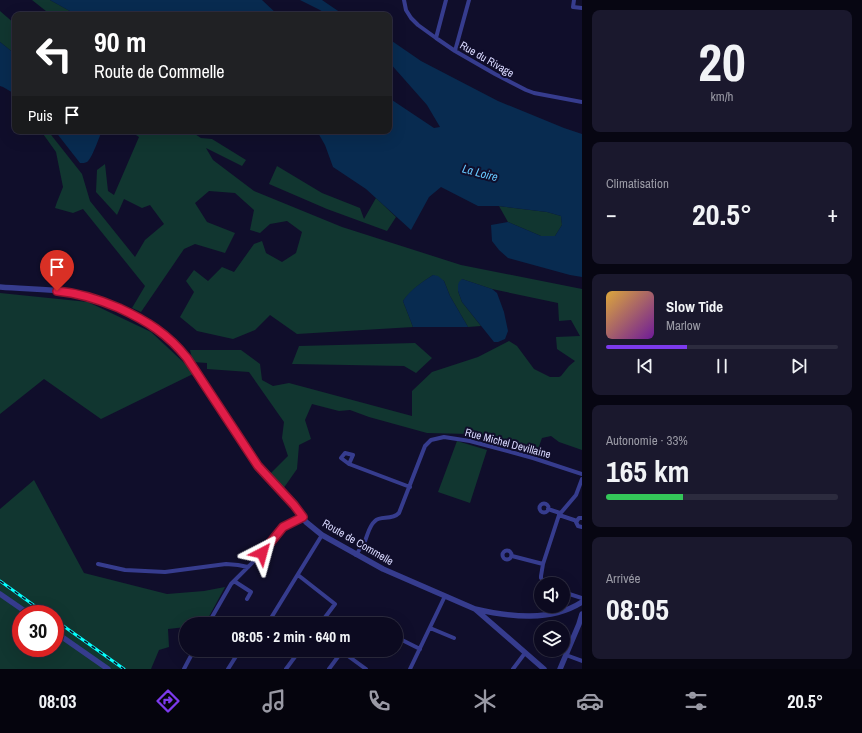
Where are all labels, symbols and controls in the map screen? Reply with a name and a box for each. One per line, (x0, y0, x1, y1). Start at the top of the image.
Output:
text: 90 m (94, 23, 146, 61)
text: 20 (698, 27, 746, 97)
icon: left (28, 28, 80, 80)
street label: Rue du Rivage (457, 38, 517, 80)
text: Route de Commelle (94, 59, 224, 84)
text: km/h (710, 88, 734, 105)
icon: arrive (61, 104, 83, 126)
text: Puis (28, 105, 53, 126)
water label: La Loire (460, 161, 500, 186)
text: Climatisation (606, 175, 669, 192)
text: 20.5° (692, 194, 752, 234)
text: − (606, 199, 617, 229)
text: + (827, 199, 838, 229)
pin (40, 250, 74, 291)
icon: arrive (46, 256, 68, 278)
text: Slow Tide (666, 296, 723, 317)
text: Marlow (666, 317, 700, 334)
icon: previous (634, 355, 656, 377)
icon: pause (711, 355, 733, 377)
icon: next (788, 355, 810, 377)
street label: Rue Michel Devillaine (464, 425, 552, 461)
text: Autonomie · 33% (606, 432, 688, 449)
text: 165 km (606, 451, 689, 491)
street label: Route de Commelle (320, 516, 396, 568)
position arrow (241, 532, 283, 574)
text: Arrivée (606, 570, 640, 587)
map controls (534, 577, 570, 657)
button: sound (534, 577, 570, 613)
text: 08:05 (606, 589, 669, 629)
speed limit sign: 30 (12, 605, 64, 657)
button: layers (534, 621, 570, 657)
text: 08:05 · 2 min · 640 m (232, 626, 350, 647)
icon: directions (154, 687, 182, 715)
icon: music (260, 687, 288, 715)
icon: phone (365, 687, 393, 715)
icon: climate (471, 687, 499, 715)
icon: car (576, 687, 604, 715)
icon: filters (682, 687, 710, 715)
text: 08:03 (39, 689, 77, 714)
text: 20.5° (787, 689, 823, 714)

